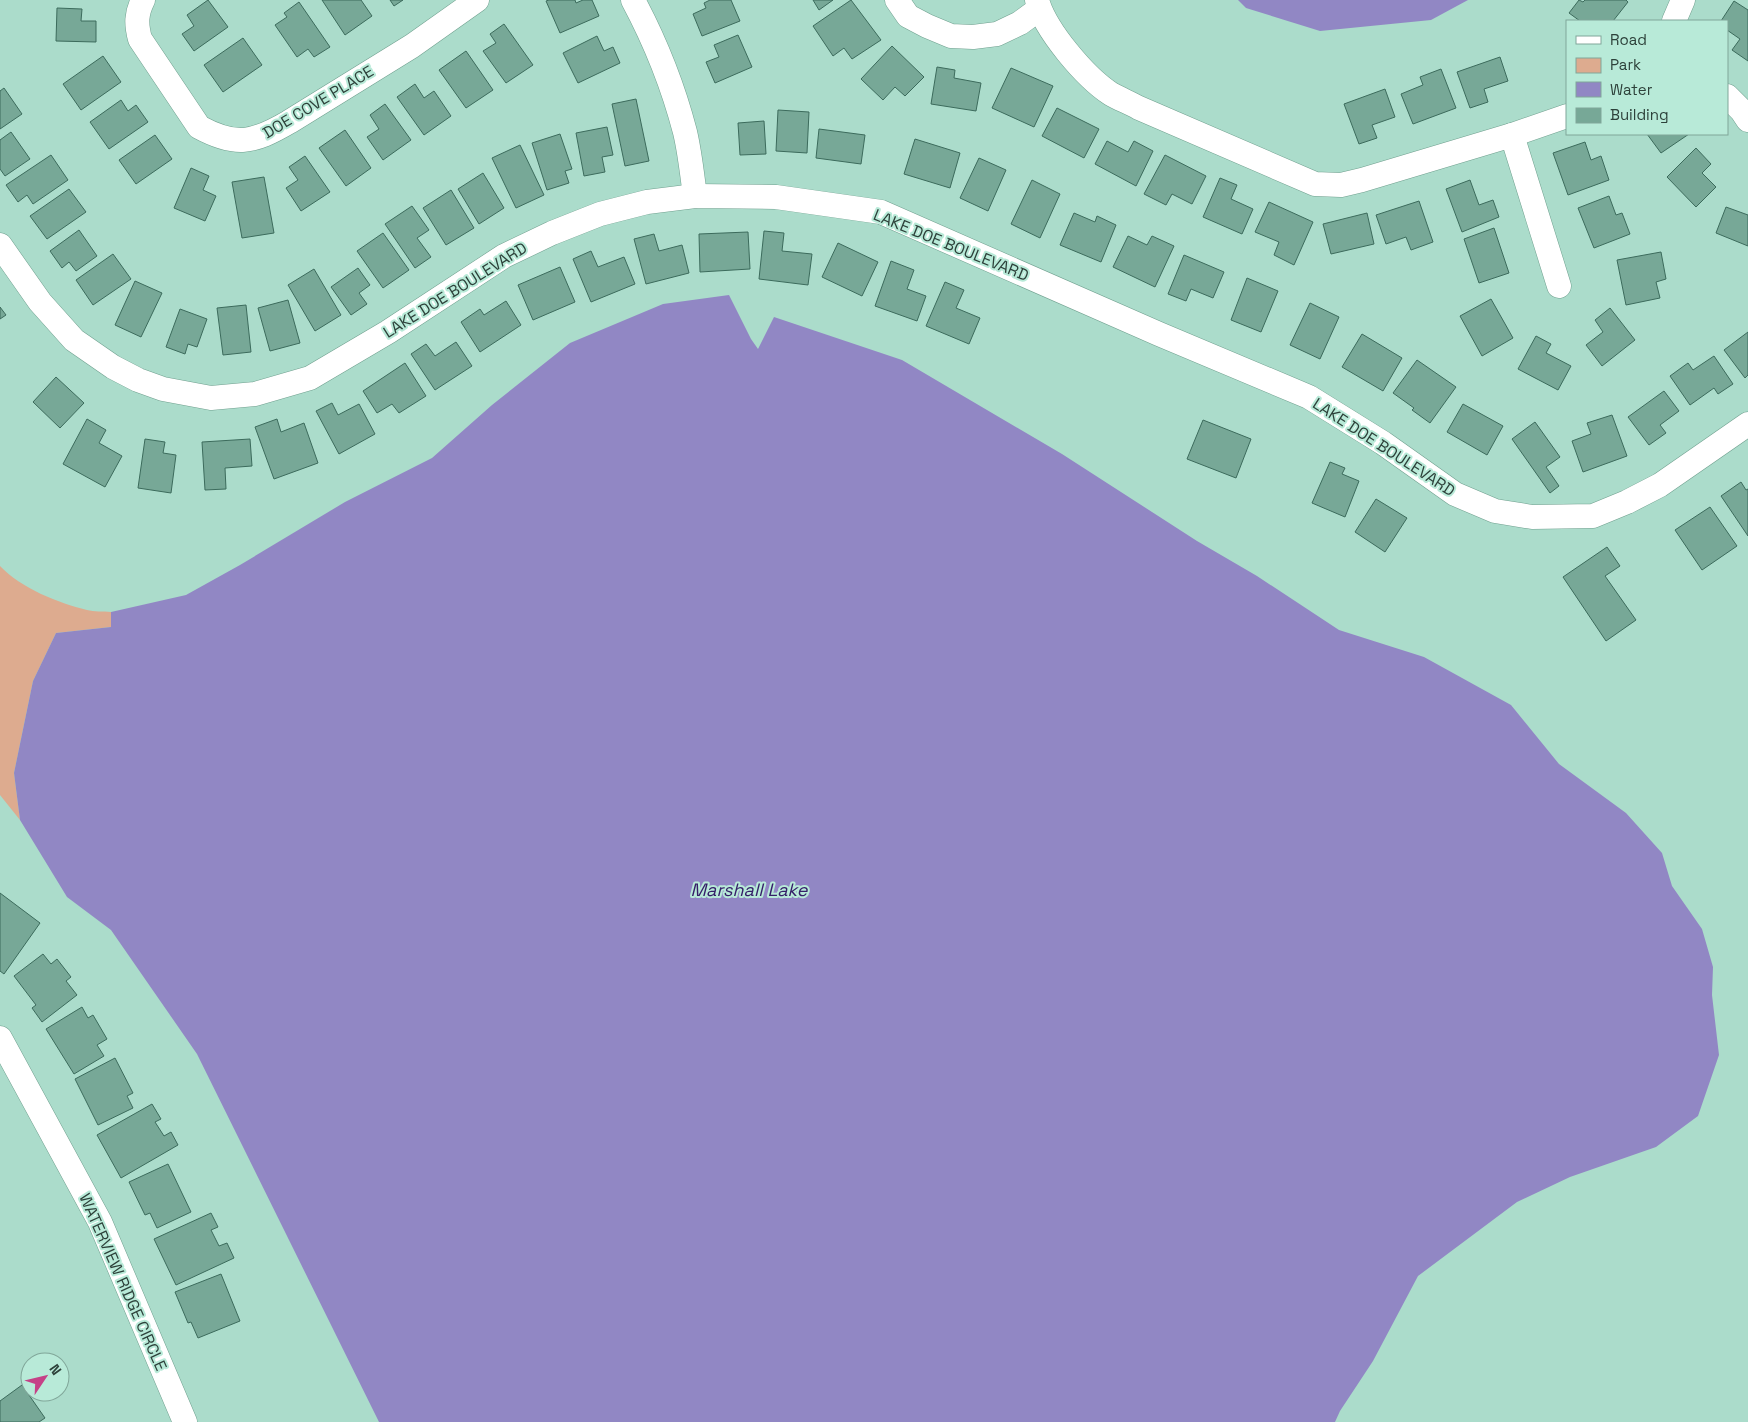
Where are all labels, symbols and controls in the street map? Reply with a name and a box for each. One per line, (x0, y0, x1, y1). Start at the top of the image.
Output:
legend (1566, 20, 1728, 135)
text: Road (1610, 30, 1647, 49)
text: Park (1610, 55, 1641, 74)
street label: DOE COVE PLACE (259, 61, 377, 143)
text: Water (1610, 80, 1653, 99)
text: Building (1610, 105, 1669, 124)
street label: LAKE DOE BOULEVARD (870, 204, 1032, 286)
street label: LAKE DOE BOULEVARD (379, 237, 531, 343)
street label: LAKE DOE BOULEVARD (1309, 393, 1459, 501)
water label: Marshall Lake (691, 878, 809, 901)
street label: WATERVIEW RIDGE CIRCLE (74, 1190, 172, 1374)
north arrow (20, 1352, 70, 1402)
text: N (46, 1361, 66, 1379)

